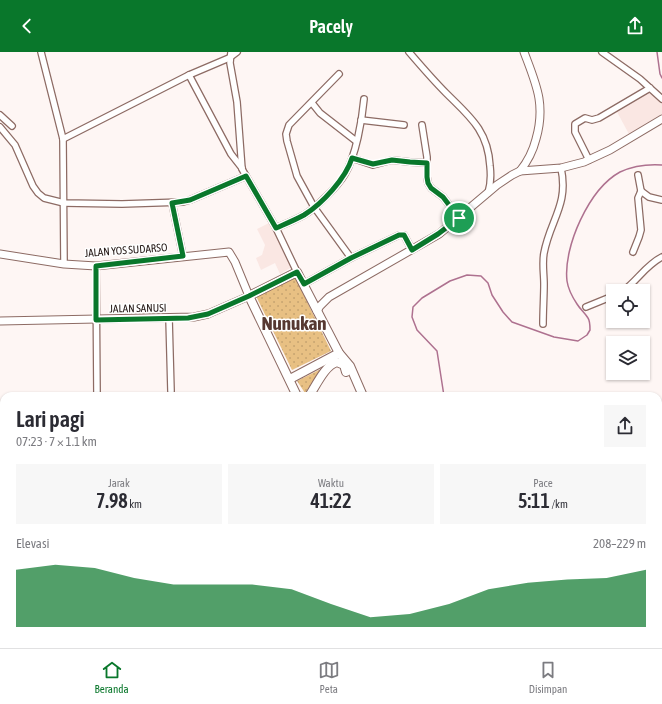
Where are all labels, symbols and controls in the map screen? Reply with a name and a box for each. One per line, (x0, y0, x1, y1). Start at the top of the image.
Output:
icon: back (16, 15, 38, 37)
icon: share (624, 15, 646, 37)
text: Pacely (309, 16, 353, 37)
pin (442, 201, 476, 235)
icon: arrive (448, 207, 470, 229)
street label: JALAN YOS SUDARSO (84, 241, 168, 259)
map controls (606, 284, 650, 380)
button: locate (606, 284, 650, 328)
street label: JALAN SANUSI (109, 302, 167, 314)
district label: Nunukan (261, 312, 327, 334)
button: layers (606, 336, 650, 380)
button: share (604, 405, 646, 447)
text: Lari pagi (16, 406, 85, 432)
text: 07:23 · 7 × 1.1 km (16, 434, 97, 449)
text: Jarak (108, 477, 130, 489)
text: Waktu (318, 477, 344, 489)
text: Pace (533, 477, 553, 489)
text: 7.98 (96, 489, 128, 512)
text: 41:22 (310, 489, 352, 512)
text: 5:11 (518, 489, 550, 512)
text: km (128, 498, 142, 510)
text: /km (550, 498, 568, 510)
text: Elevasi (16, 536, 49, 551)
text: 208–229 m (593, 536, 646, 551)
tab: Beranda (95, 659, 129, 695)
tab: Peta (318, 659, 340, 695)
tab: Disimpan (529, 659, 567, 695)

